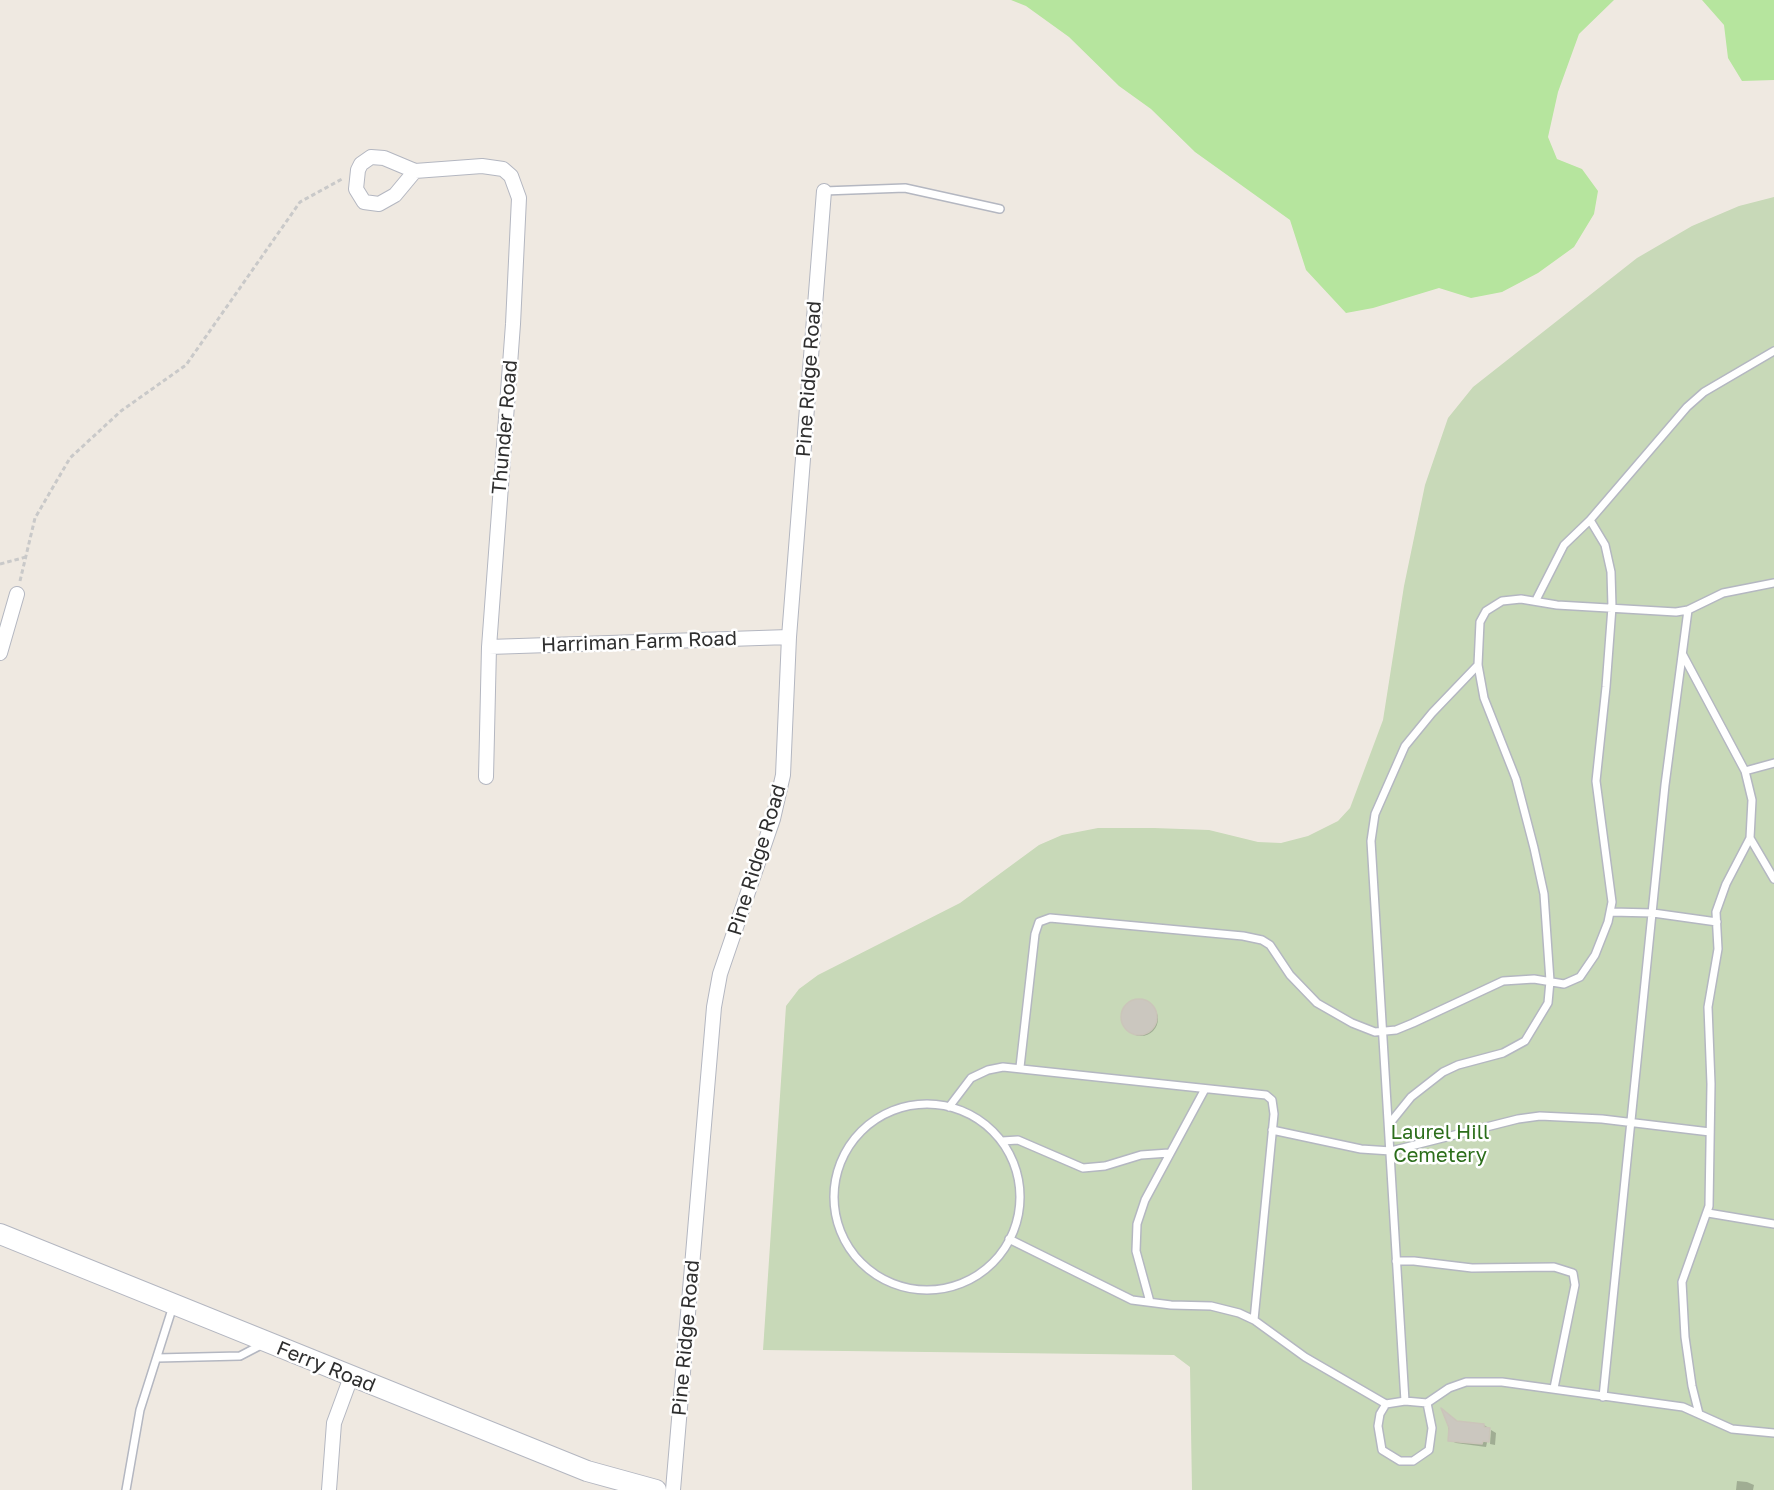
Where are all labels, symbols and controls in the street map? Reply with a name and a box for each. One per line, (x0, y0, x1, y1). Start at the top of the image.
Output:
street label: Pine Ridge Road (792, 300, 826, 458)
street label: Thunder Road (487, 359, 523, 495)
street label: Harriman Farm Road (541, 627, 737, 657)
street label: Pine Ridge Road (723, 782, 791, 938)
park label: Laurel Hill Cemetery (1391, 1121, 1489, 1168)
street label: Pine Ridge Road (667, 1259, 705, 1417)
street label: Ferry Road (273, 1336, 379, 1398)

